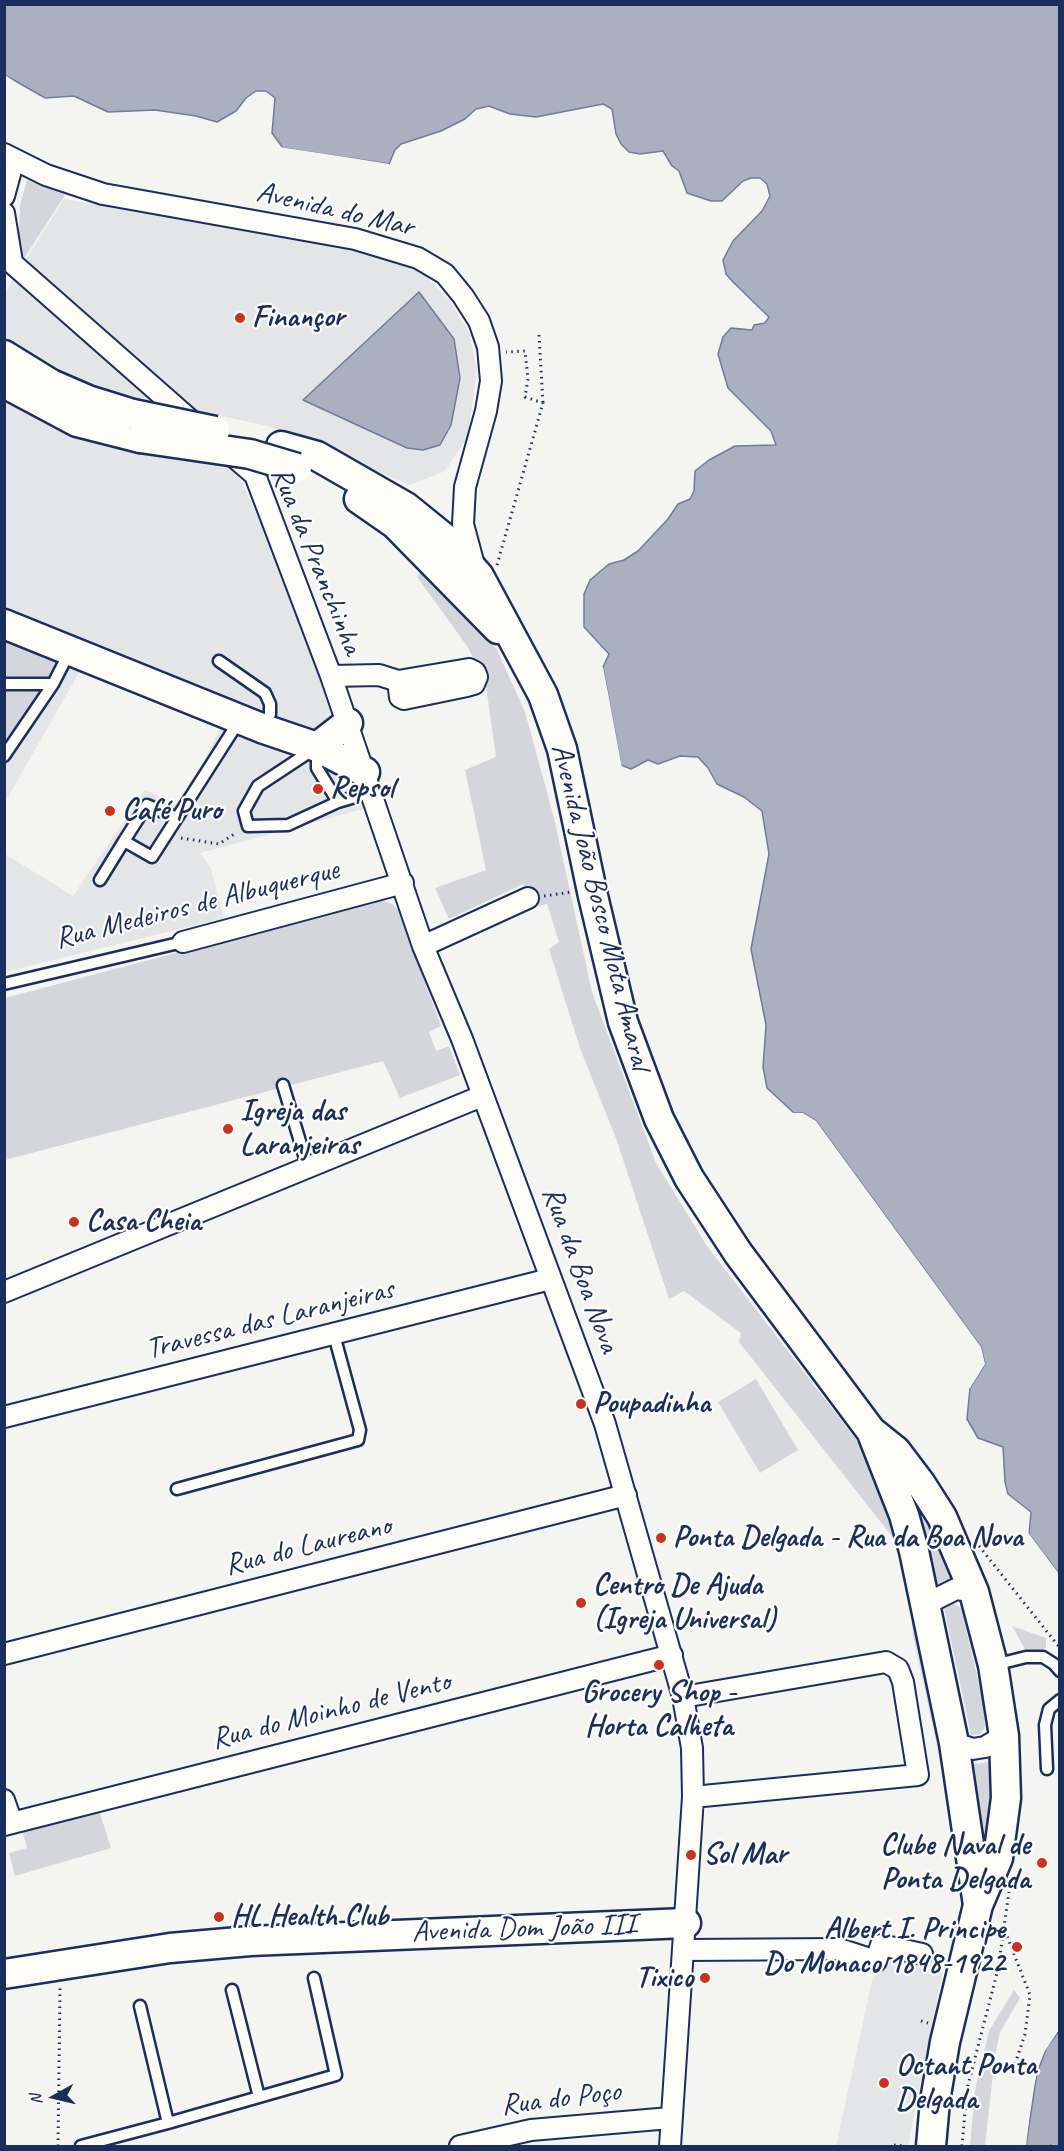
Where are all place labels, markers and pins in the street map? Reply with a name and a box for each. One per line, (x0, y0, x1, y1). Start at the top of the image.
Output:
place label: Finançor (252, 300, 344, 336)
marker: Finançor (233, 311, 247, 325)
place label: Repsol (330, 771, 394, 807)
marker: Repsol (311, 782, 325, 796)
place label: Café Puro (122, 793, 222, 829)
marker: Café Puro (103, 804, 117, 818)
place label: Igreja das Laranjeiras (240, 1094, 359, 1164)
marker: Igreja das Laranjeiras (221, 1122, 235, 1136)
place label: Casa Cheia (86, 1204, 201, 1240)
marker: Casa Cheia (67, 1215, 81, 1229)
place label: Poupadinha (593, 1386, 710, 1422)
marker: Poupadinha (574, 1397, 588, 1411)
place label: Ponta Delgada - Rua da Boa Nova (673, 1520, 1023, 1556)
marker: Ponta Delgada - Rua da Boa Nova (654, 1531, 668, 1545)
place label: Centro De Ajuda (Igreja Universal) (593, 1568, 776, 1638)
marker: Centro De Ajuda (Igreja Universal) (574, 1596, 588, 1610)
marker: Grocery Shop - Horta Calheta (652, 1658, 666, 1672)
place label: Grocery Shop - Horta Calheta (582, 1675, 736, 1746)
place label: Clube Naval de Ponta Delgada (880, 1828, 1030, 1898)
place label: Sol Mar (703, 1837, 787, 1873)
marker: Sol Mar (684, 1848, 698, 1862)
marker: Clube Naval de Ponta Delgada (1035, 1856, 1049, 1870)
place label: HL Health Club (231, 1899, 388, 1935)
marker: HL Health Club (212, 1910, 226, 1924)
place label: Albert I. Principe Do Monaco 1848-1922 (764, 1912, 1005, 1982)
marker: Albert I. Principe Do Monaco 1848-1922 (1010, 1940, 1024, 1954)
place label: Tixico (636, 1960, 693, 1996)
marker: Tixico (698, 1971, 712, 1985)
place label: Octant Ponta Delgada (896, 2048, 1036, 2118)
marker: Octant Ponta Delgada (877, 2076, 891, 2090)

